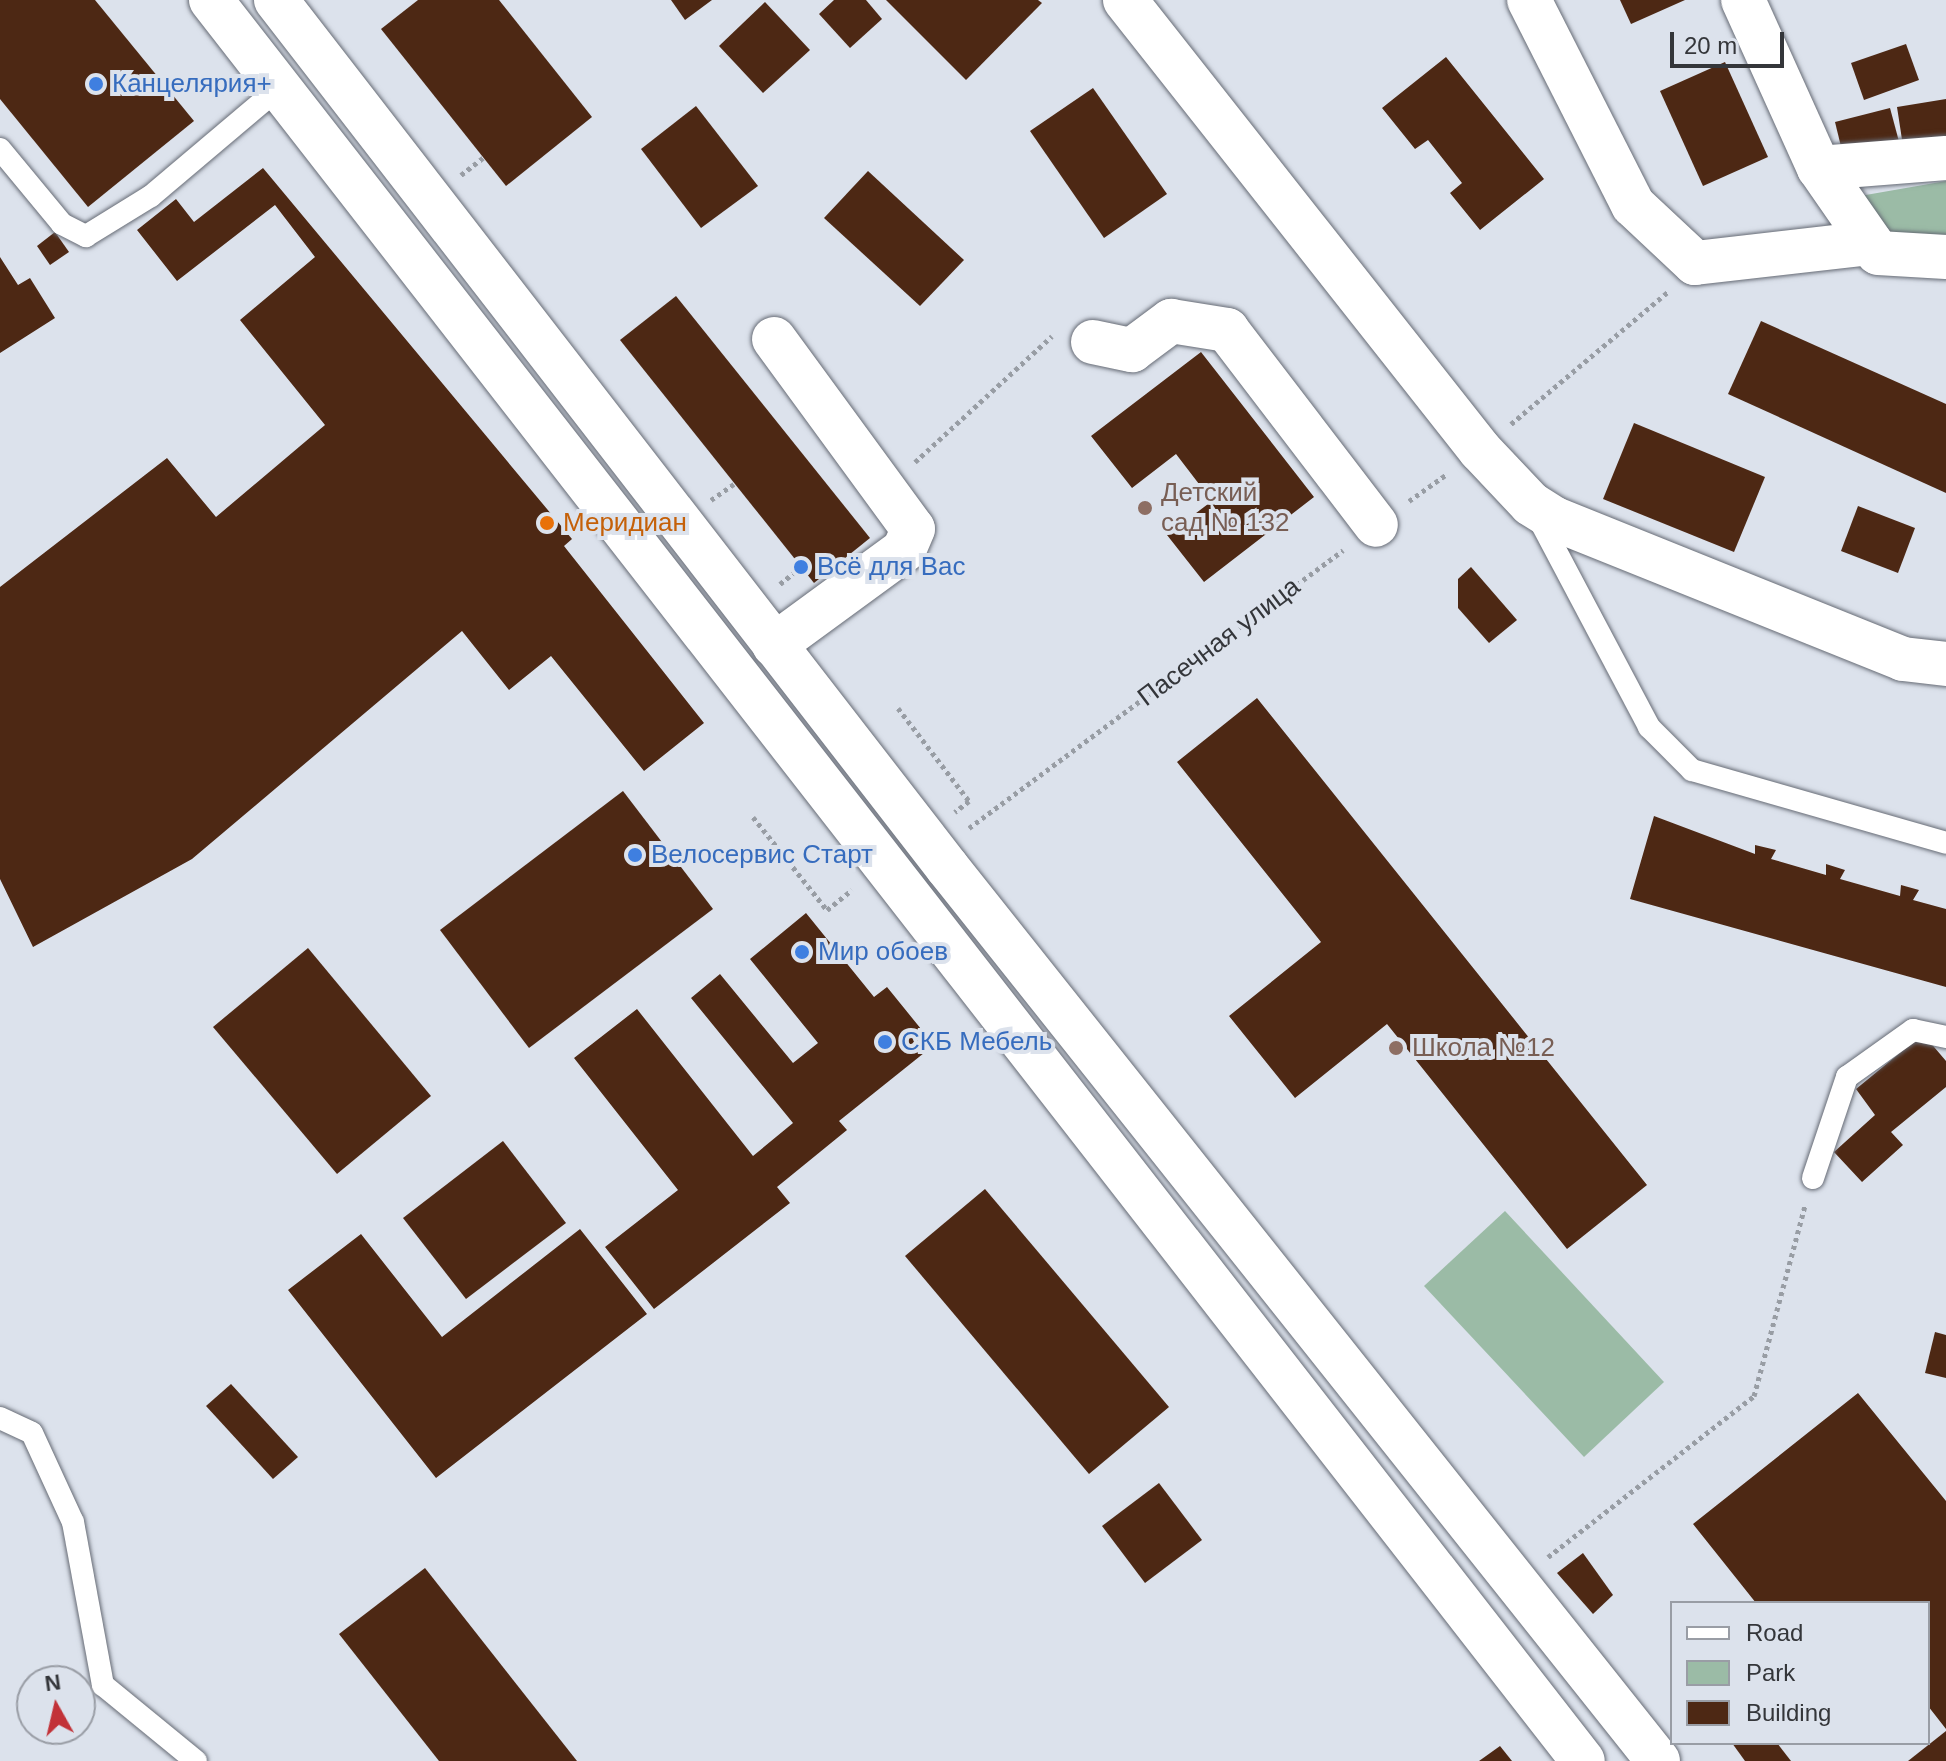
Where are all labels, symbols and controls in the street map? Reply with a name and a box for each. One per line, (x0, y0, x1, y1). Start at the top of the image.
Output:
scale bar (1674, 16, 1788, 66)
text: 20 m (1684, 32, 1737, 59)
place label: Канцелярия+ (112, 68, 272, 100)
marker: Канцелярия+ (87, 75, 105, 93)
place label: Детский сад № 132 (1161, 477, 1289, 538)
marker: Детский сад № 132 (1136, 499, 1154, 517)
place label: Меридиан (563, 507, 687, 539)
marker: Меридиан (538, 514, 556, 532)
place label: Всё для Вас (817, 551, 965, 583)
marker: Всё для Вас (792, 558, 810, 576)
street label: Пасечная улица (1132, 571, 1306, 713)
place label: Велосервис Старт (651, 839, 873, 871)
marker: Велосервис Старт (626, 846, 644, 864)
place label: Мир обоев (818, 936, 948, 968)
marker: Мир обоев (793, 943, 811, 961)
place label: СКБ Мебель (901, 1026, 1052, 1058)
place label: Школа №12 (1412, 1032, 1555, 1064)
marker: СКБ Мебель (876, 1033, 894, 1051)
marker: Школа №12 (1387, 1039, 1405, 1057)
legend (1670, 1601, 1930, 1745)
text: Road (1746, 1619, 1803, 1646)
text: Park (1746, 1659, 1795, 1686)
north arrow (16, 1665, 96, 1745)
text: N (43, 1669, 62, 1696)
text: Building (1746, 1699, 1831, 1726)

